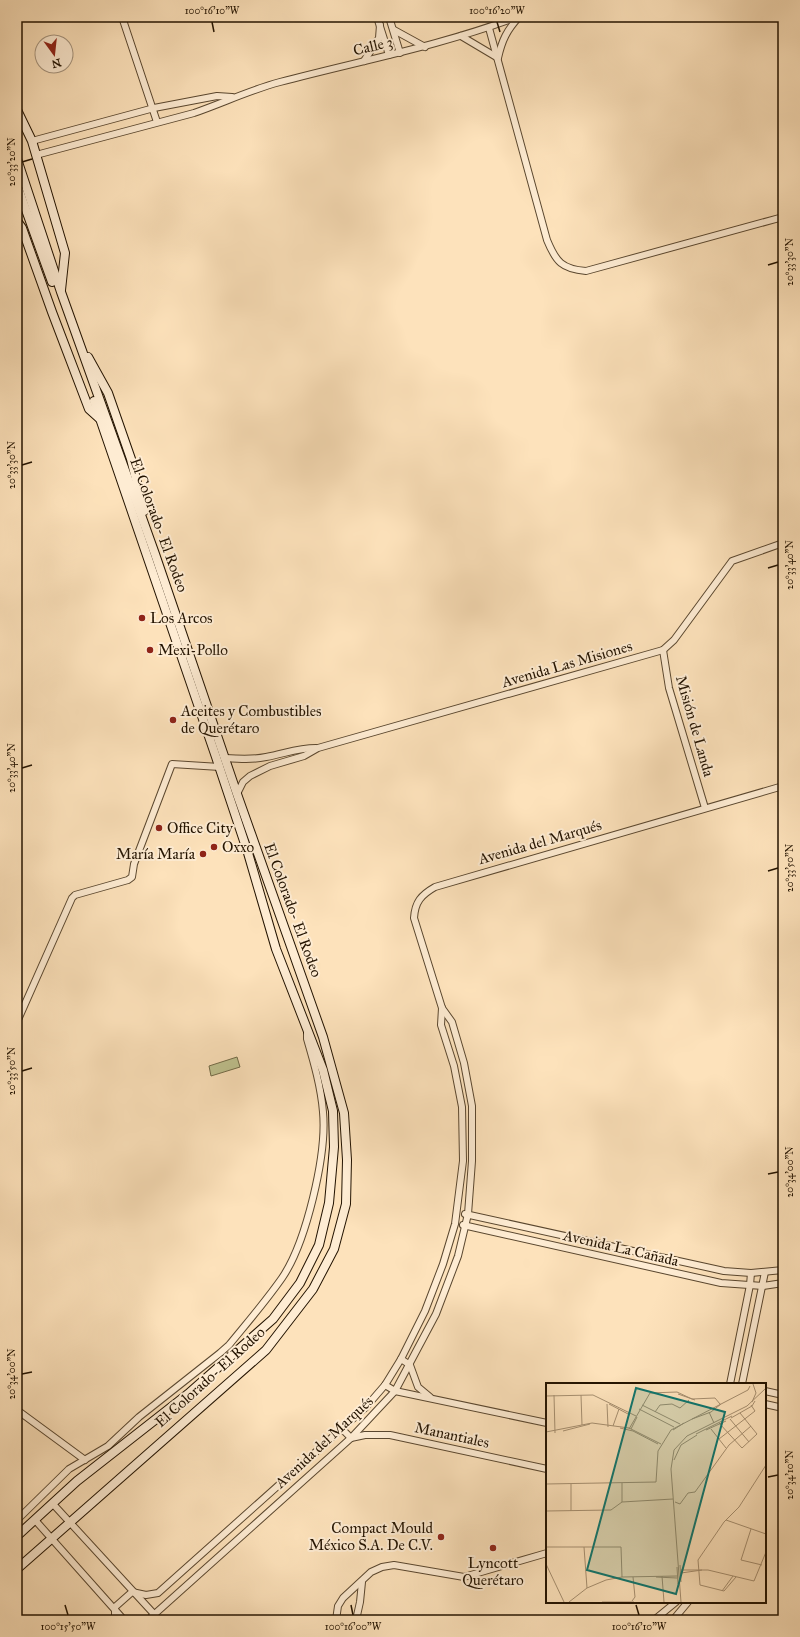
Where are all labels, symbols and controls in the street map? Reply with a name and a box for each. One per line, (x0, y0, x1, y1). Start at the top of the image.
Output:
text: 100°16'10"W (185, 5, 240, 17)
text: 100°16'20"W (469, 5, 525, 17)
street label: Calle 3 (351, 33, 395, 59)
north arrow (34, 34, 74, 74)
text: N (50, 56, 63, 71)
text: 20°33'20"N (6, 137, 18, 186)
text: 20°33'30"N (784, 238, 796, 286)
text: 20°33'30"N (6, 441, 18, 489)
street label: El Colorado- El Rodeo (126, 455, 192, 595)
text: 20°33'40"N (784, 540, 796, 590)
place label: Los Arcos (150, 609, 213, 627)
marker: Los Arcos (137, 613, 147, 623)
street label: Avenida Las Misiones (499, 637, 634, 692)
place label: Mexi-Pollo (158, 641, 228, 659)
marker: Mexi-Pollo (145, 645, 155, 655)
street label: Misión de Landa (672, 673, 718, 779)
place label: Aceites y Combustibles de Querétaro (180, 702, 322, 737)
marker: Aceites y Combustibles de Querétaro (168, 715, 178, 725)
text: 20°33'40"N (6, 743, 18, 793)
street label: Avenida del Marqués (475, 816, 604, 869)
place label: Office City (167, 819, 234, 837)
marker: Office City (154, 823, 164, 833)
place label: Oxxo (222, 838, 255, 856)
street label: El Colorado- El Rodeo (260, 840, 326, 980)
marker: Oxxo (209, 842, 219, 852)
text: 20°33'50"N (784, 843, 796, 892)
place label: María María (116, 845, 196, 863)
marker: María María (198, 849, 208, 859)
text: 20°33'50"N (6, 1046, 18, 1095)
text: 20°34'00"N (784, 1146, 796, 1198)
street label: Avenida La Cañada (561, 1226, 681, 1270)
street label: El Colorado- El Rodeo (151, 1323, 269, 1431)
text: 20°34'00"N (6, 1348, 18, 1400)
inset map (546, 1383, 766, 1603)
street label: Avenida del Marqués (271, 1392, 377, 1493)
street label: Manantiales (413, 1418, 491, 1452)
text: 20°34'10"N (784, 1450, 796, 1500)
place label: Compact Mould México S.A. De C.V. (309, 1519, 433, 1554)
marker: Compact Mould México S.A. De C.V. (436, 1532, 446, 1542)
marker: Lyncott Querétaro (488, 1543, 498, 1553)
place label: Lyncott Querétaro (462, 1554, 524, 1589)
text: 100°15'50"W (41, 1621, 96, 1633)
text: 100°16'00"W (325, 1621, 382, 1633)
text: 100°16'10"W (612, 1621, 667, 1633)

